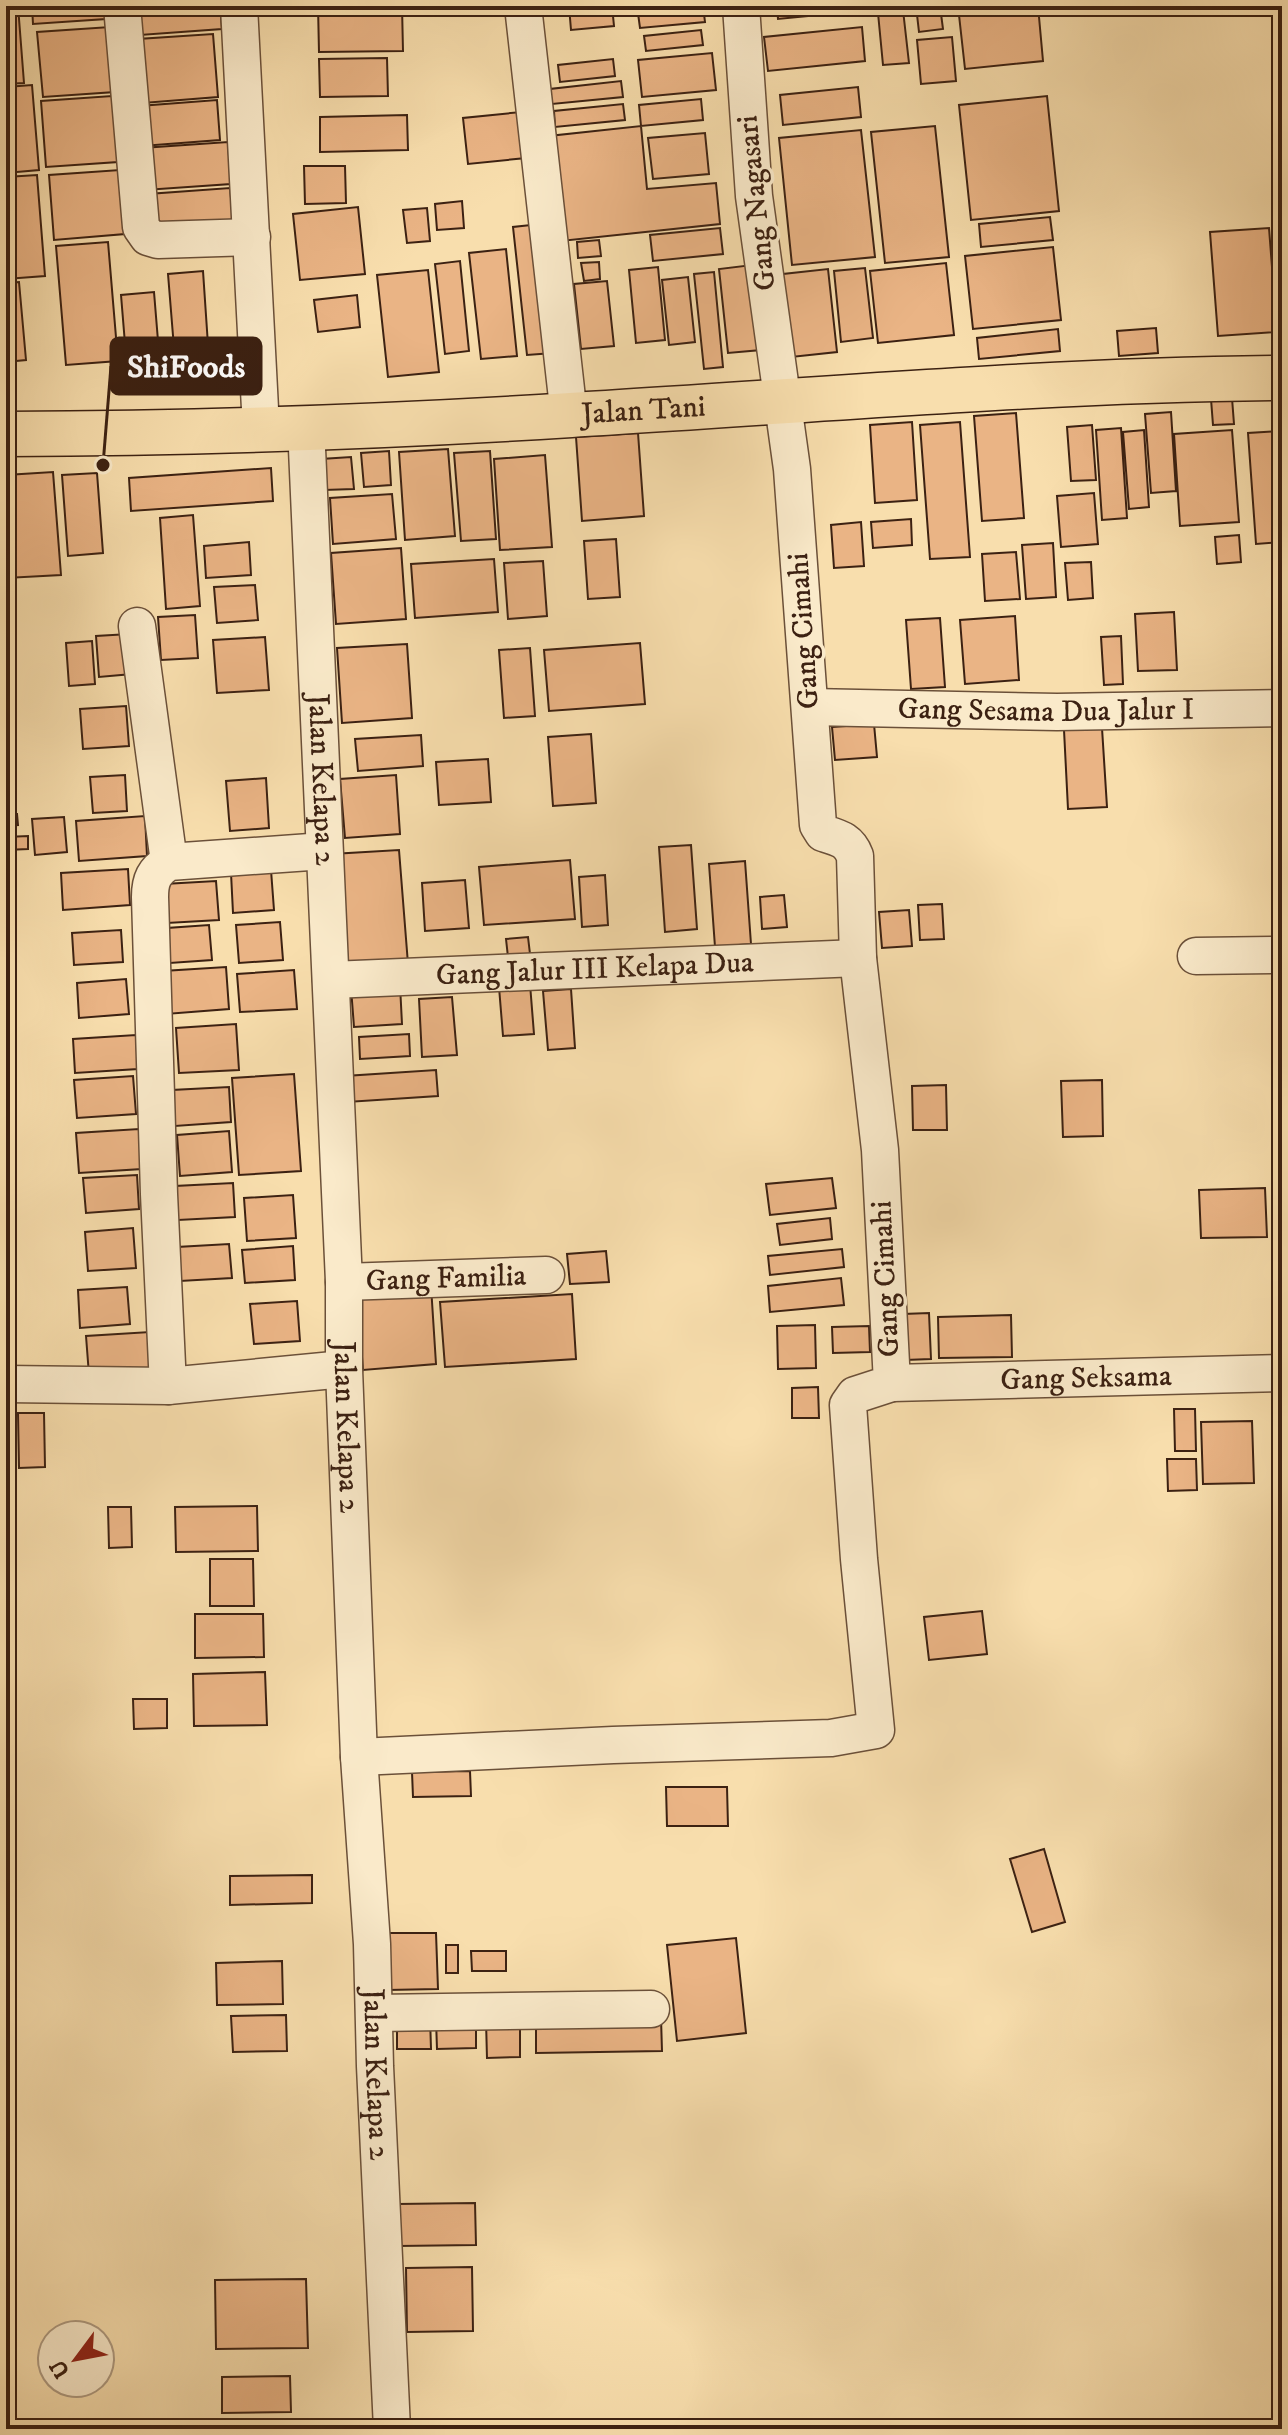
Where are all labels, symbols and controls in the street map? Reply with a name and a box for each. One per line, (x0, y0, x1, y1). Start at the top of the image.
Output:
street label: Gang Nagasari (729, 114, 785, 292)
callout: ShiFoods (111, 338, 261, 394)
text: ShiFoods (127, 348, 245, 388)
street label: Jalan Tani (577, 388, 707, 433)
street label: Gang Cimahi (780, 552, 828, 710)
street label: Jalan Kelapa 2 (299, 690, 344, 867)
street label: Gang Sesama Dua Jalur I (897, 690, 1195, 731)
street label: Gang Jalur III Kelapa Dua (435, 944, 755, 994)
street label: Gang Cimahi (863, 1200, 909, 1358)
street label: Gang Familia (365, 1257, 527, 1300)
street label: Jalan Kelapa 2 (325, 1338, 368, 1514)
street label: Gang Seksama (1000, 1357, 1172, 1399)
street label: Jalan Kelapa 2 (355, 1985, 398, 2161)
north arrow (36, 2319, 116, 2399)
text: U (44, 2354, 76, 2383)

